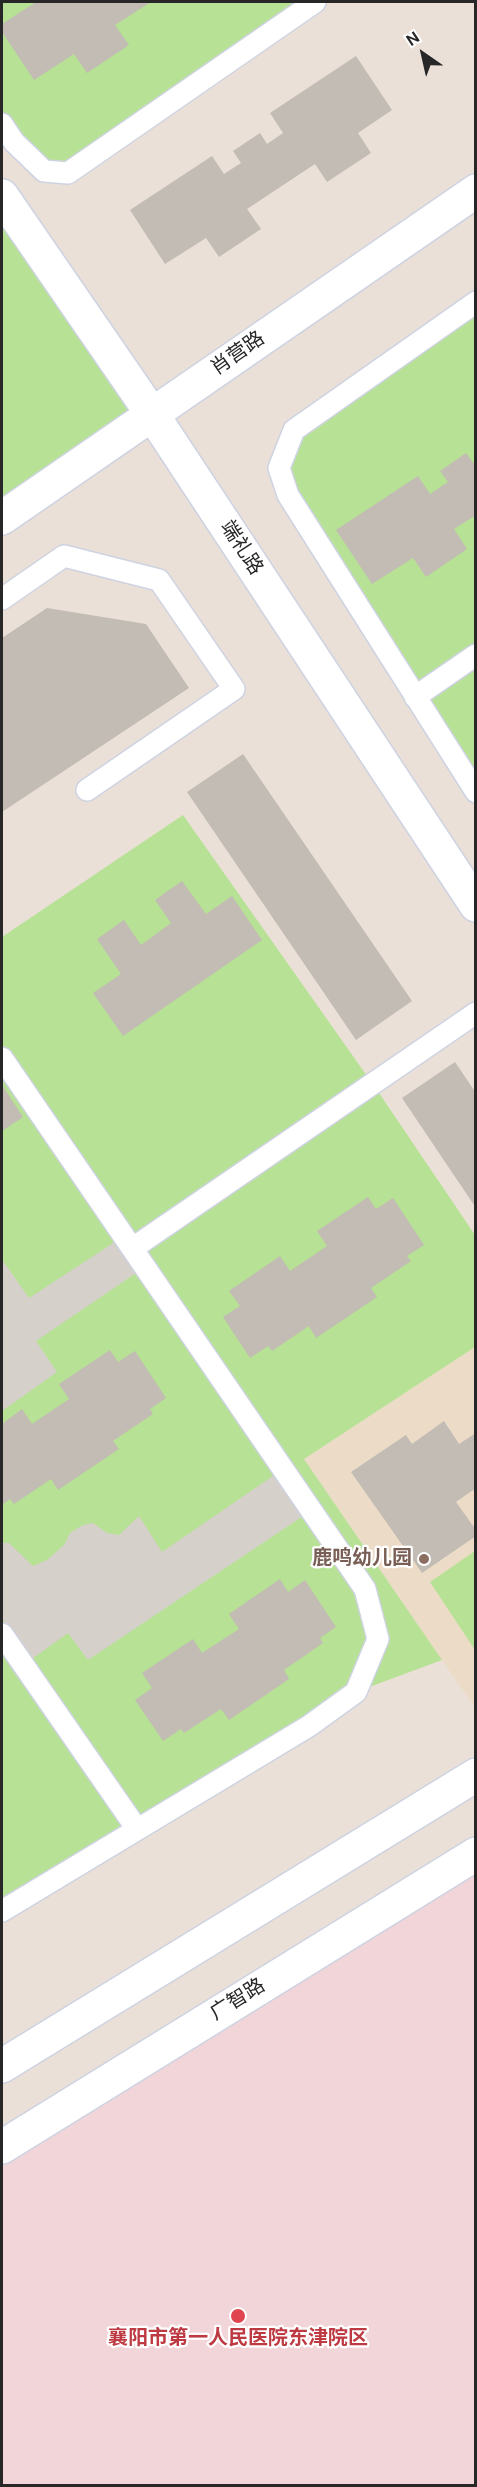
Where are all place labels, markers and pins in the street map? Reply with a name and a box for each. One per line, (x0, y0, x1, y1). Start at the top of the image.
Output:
place label: 鹿鸣幼儿园 (312, 1547, 412, 1571)
marker: 鹿鸣幼儿园 (417, 1552, 431, 1566)
marker: 襄阳市第一人民医院东津院区 (229, 2307, 247, 2325)
place label: 襄阳市第一人民医院东津院区 (108, 2327, 368, 2351)

